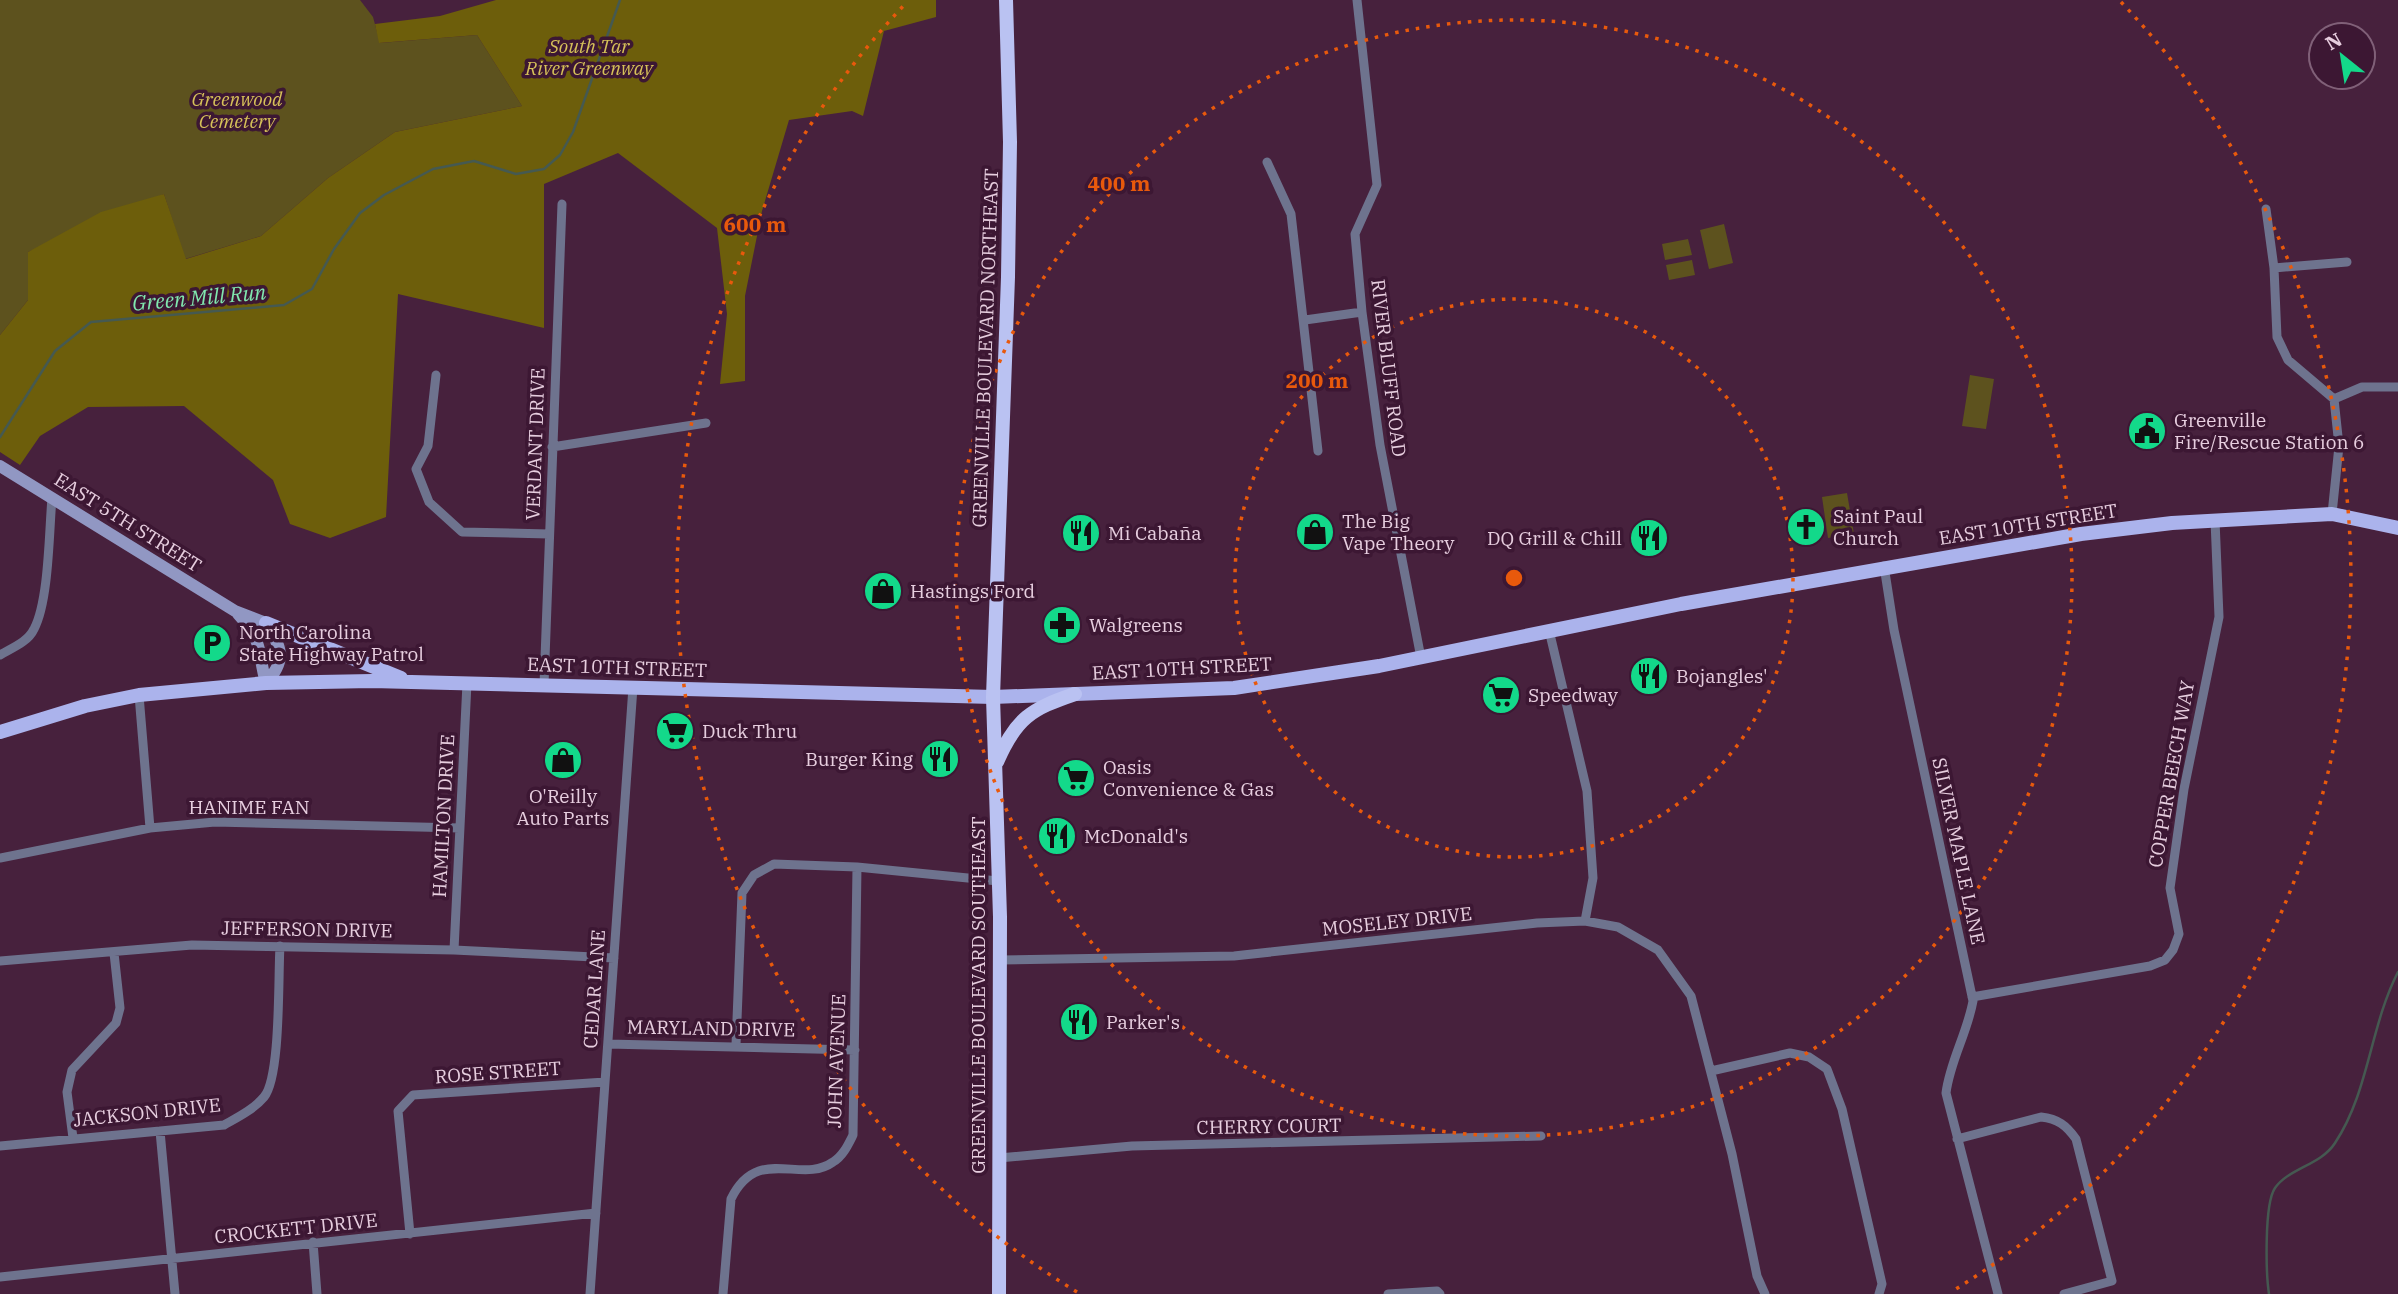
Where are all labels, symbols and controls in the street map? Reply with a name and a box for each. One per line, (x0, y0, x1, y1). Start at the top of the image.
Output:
north arrow (2307, 21, 2377, 91)
text: N (2321, 27, 2346, 55)
park label: South Tar River Greenway (524, 34, 654, 80)
park label: Greenwood Cemetery (192, 87, 283, 133)
street label: GREENVILLE BOULEVARD NORTHEAST (967, 168, 1003, 528)
text: 400 m (1087, 169, 1151, 197)
text: 600 m (723, 210, 787, 238)
water label: Green Mill Run (131, 277, 267, 317)
street label: RIVER BLUFF ROAD (1366, 278, 1412, 458)
text: 200 m (1285, 366, 1349, 394)
street label: VERDANT DRIVE (520, 367, 550, 521)
place label: Greenville Fire/Rescue Station 6 (2174, 408, 2364, 454)
public building icon: Greenville Fire/Rescue Station 6 (2126, 410, 2168, 452)
street label: EAST 5TH STREET (50, 467, 206, 577)
street label: EAST 10TH STREET (1937, 498, 2119, 550)
place label: Saint Paul Church (1833, 504, 1923, 550)
church icon: Saint Paul Church (1785, 506, 1827, 548)
place label: The Big Vape Theory (1342, 509, 1455, 555)
shop icon: The Big Vape Theory (1294, 511, 1336, 553)
restaurant icon: Mi Cabaña (1060, 512, 1102, 554)
restaurant icon: DQ Grill & Chill (1628, 517, 1670, 559)
place label: Mi Cabaña (1108, 521, 1202, 545)
place label: DQ Grill & Chill (1487, 526, 1622, 550)
centre of rings (1502, 566, 1526, 590)
shop icon: Hastings Ford (862, 570, 904, 612)
place label: Hastings Ford (910, 579, 1035, 603)
pharmacy icon: Walgreens (1041, 604, 1083, 646)
place label: Walgreens (1089, 613, 1183, 637)
place label: North Carolina State Highway Patrol (239, 620, 424, 666)
parking icon: North Carolina State Highway Patrol (191, 622, 233, 664)
street label: EAST 10TH STREET (1091, 651, 1273, 685)
street label: EAST 10TH STREET (526, 652, 708, 682)
restaurant icon: Bojangles' (1628, 655, 1670, 697)
place label: Bojangles' (1676, 664, 1768, 688)
supermarket icon: Speedway (1480, 674, 1522, 716)
street label: COPPER BEECH WAY (2143, 679, 2199, 869)
place label: Speedway (1528, 683, 1619, 707)
supermarket icon: Duck Thru (654, 710, 696, 752)
place label: Duck Thru (702, 719, 798, 743)
street label: HAMILTON DRIVE (427, 734, 459, 898)
restaurant icon: Burger King (919, 738, 961, 780)
shop icon: O'Reilly Auto Parts (542, 739, 584, 781)
place label: Burger King (805, 747, 914, 771)
place label: Oasis Convenience & Gas (1103, 755, 1274, 801)
street label: SILVER MAPLE LANE (1927, 755, 1991, 947)
supermarket icon: Oasis Convenience & Gas (1055, 757, 1097, 799)
place label: O'Reilly Auto Parts (517, 784, 609, 830)
street label: HANIME FAN (188, 795, 310, 819)
restaurant icon: McDonald's (1036, 815, 1078, 857)
street label: GREENVILLE BOULEVARD SOUTHEAST (966, 816, 990, 1174)
place label: McDonald's (1084, 824, 1188, 848)
street label: MOSELEY DRIVE (1321, 901, 1473, 941)
street label: JEFFERSON DRIVE (221, 916, 393, 942)
street label: CEDAR LANE (578, 929, 610, 1049)
street label: JOHN AVENUE (822, 993, 850, 1129)
restaurant icon: Parker's (1058, 1001, 1100, 1043)
place label: Parker's (1106, 1010, 1180, 1034)
street label: MARYLAND DRIVE (627, 1015, 795, 1041)
street label: ROSE STREET (434, 1056, 562, 1088)
street label: JACKSON DRIVE (72, 1092, 222, 1132)
street label: CHERRY COURT (1196, 1113, 1342, 1139)
street label: CROCKETT DRIVE (213, 1208, 379, 1248)

